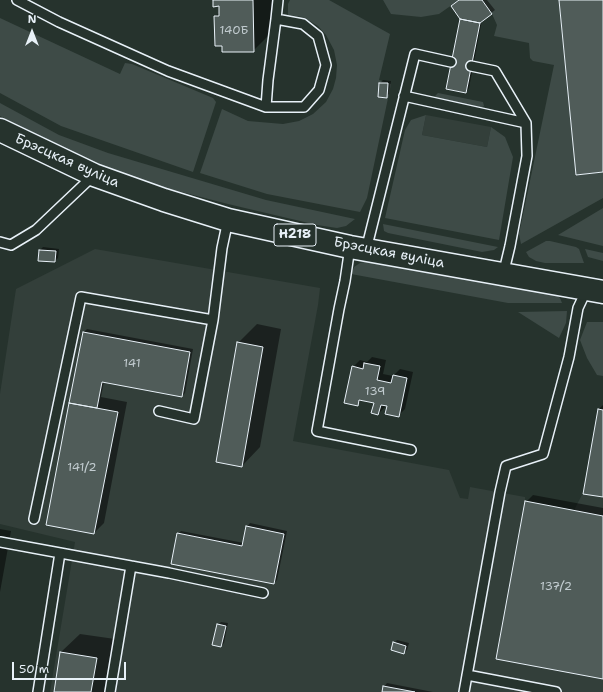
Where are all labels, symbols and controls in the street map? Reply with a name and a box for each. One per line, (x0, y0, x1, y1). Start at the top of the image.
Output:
north arrow (12, 12, 52, 52)
text: N (28, 12, 36, 27)
house number: 140Б (219, 24, 249, 38)
street label: Брэсцкая вуліца (12, 130, 122, 192)
road number: Н218 (274, 224, 316, 246)
street label: Брэсцкая вуліца (332, 234, 446, 272)
house number: 141 (123, 357, 141, 371)
house number: 139 (365, 385, 385, 399)
house number: 141/2 (67, 461, 97, 475)
house number: 137/2 (540, 580, 572, 594)
scale bar (14, 654, 128, 680)
text: 50 m (19, 661, 49, 677)

